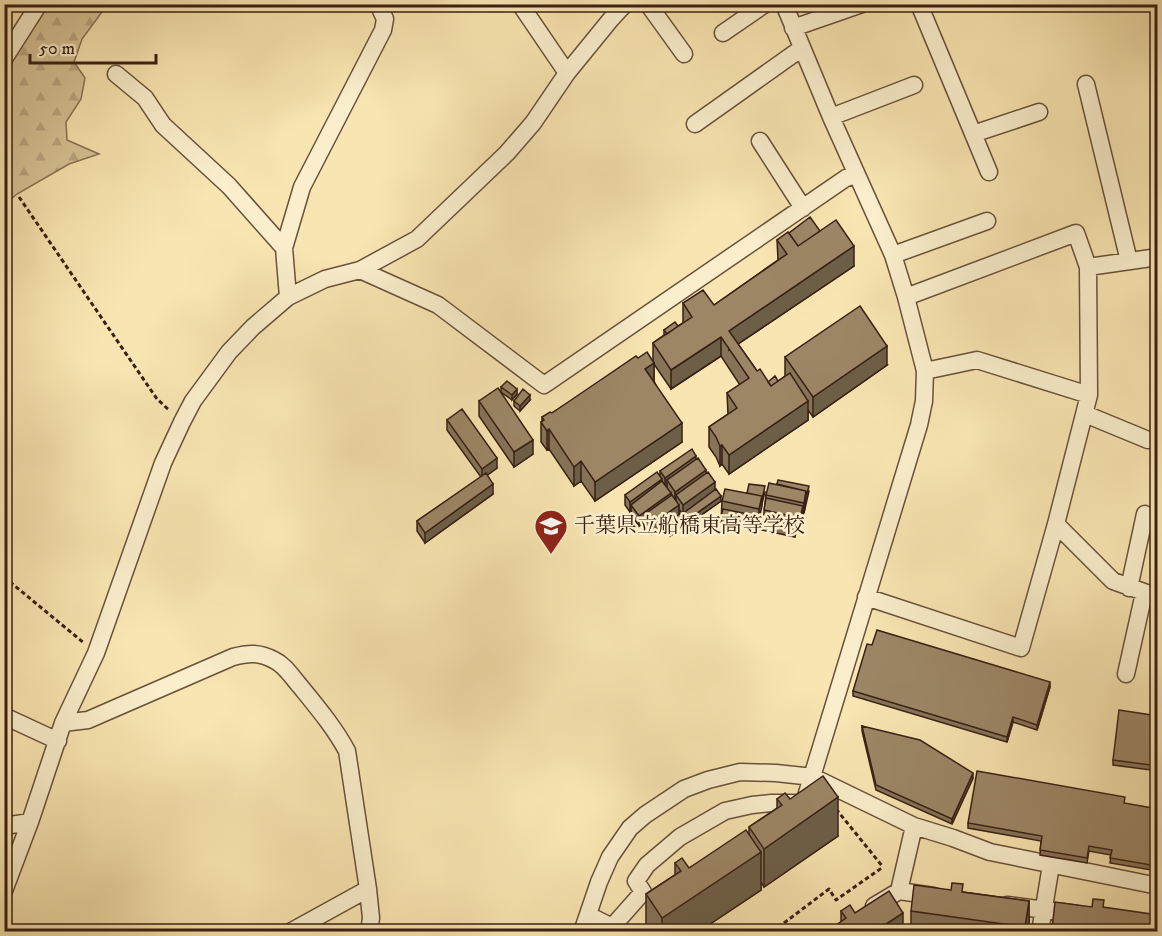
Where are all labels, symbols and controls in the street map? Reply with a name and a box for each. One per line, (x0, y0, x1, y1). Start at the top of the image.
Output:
scale bar (30, 27, 156, 65)
text: 50 m (39, 38, 75, 60)
school or university icon: 千葉県立船橋東高等学校 (533, 508, 569, 555)
place label: 千葉県立船橋東高等学校 (574, 513, 805, 539)

